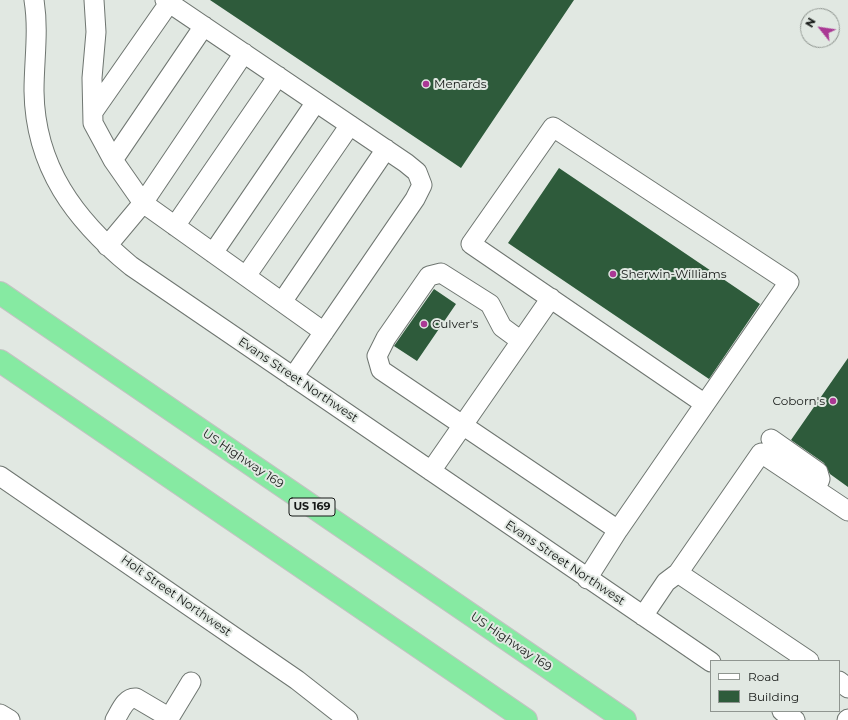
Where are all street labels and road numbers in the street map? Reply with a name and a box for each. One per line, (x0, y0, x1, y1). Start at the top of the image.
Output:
street label: Evans Street Northwest (235, 335, 361, 425)
street label: US Highway 169 (200, 426, 286, 492)
road number: US 169 (289, 498, 335, 516)
street label: Evans Street Northwest (502, 518, 628, 608)
street label: Holt Street Northwest (118, 552, 234, 640)
street label: US Highway 169 (468, 609, 554, 675)

